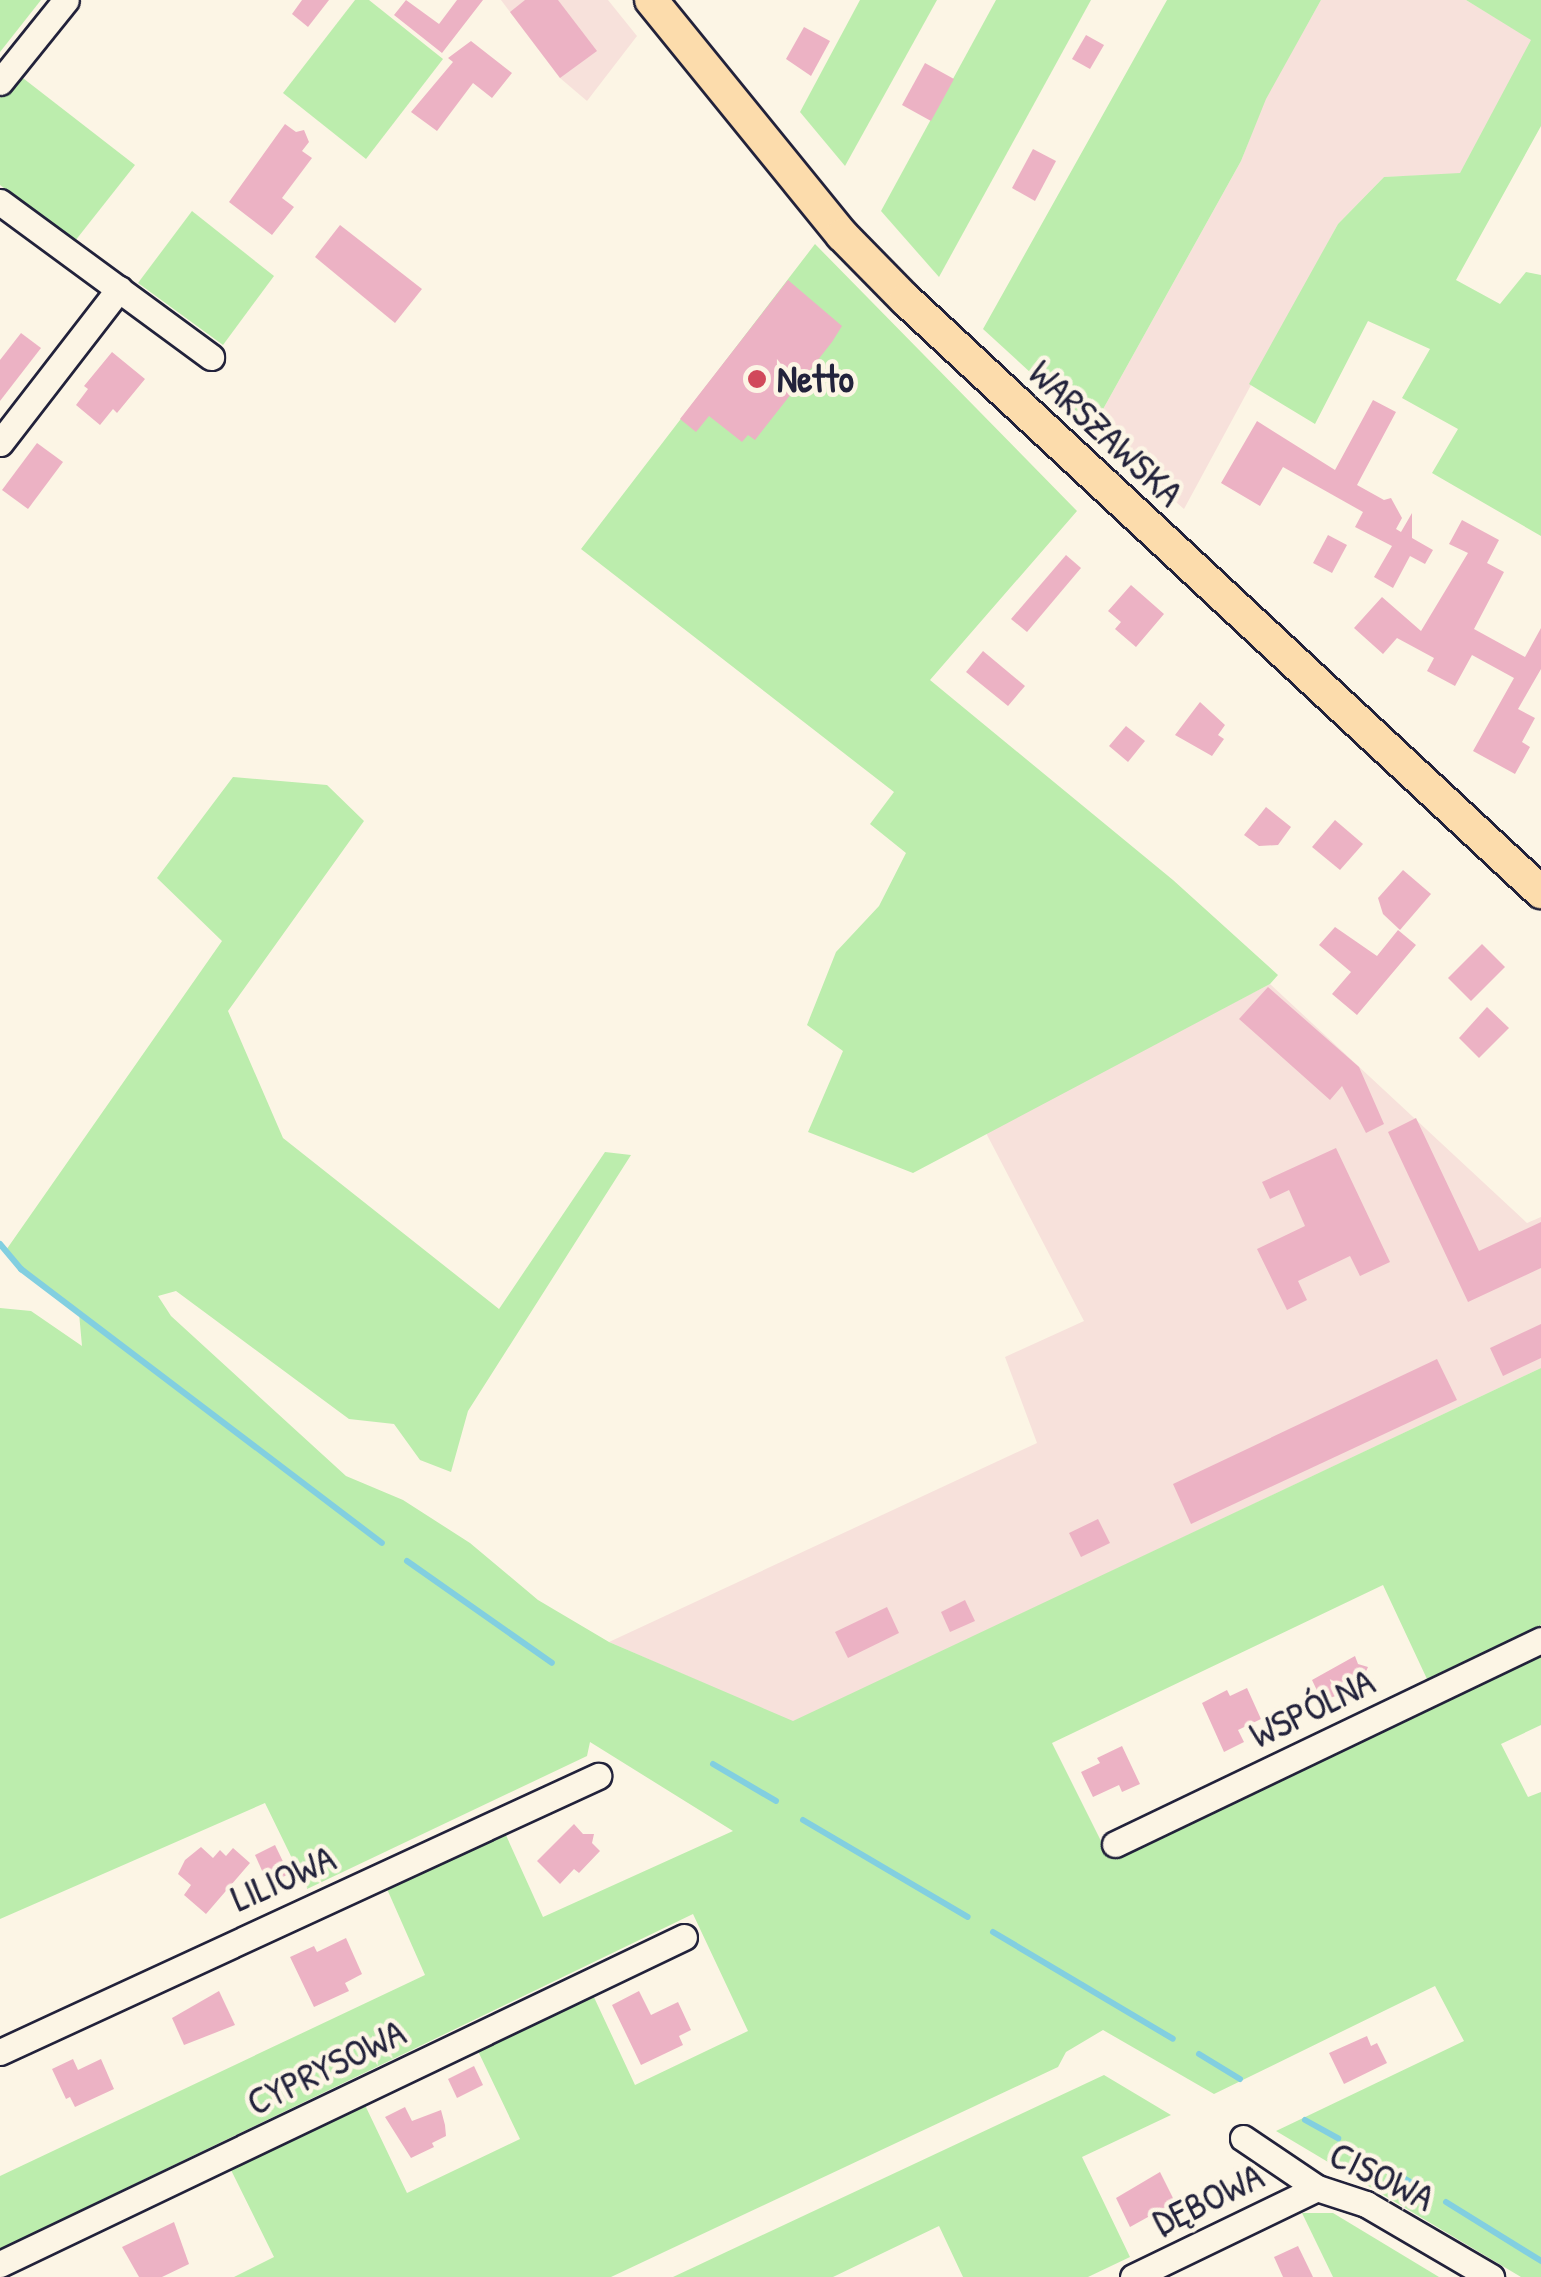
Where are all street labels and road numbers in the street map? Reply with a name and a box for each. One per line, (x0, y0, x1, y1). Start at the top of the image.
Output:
street label: WARSZAWSKA (1020, 350, 1192, 516)
street label: WSPÓLNA (1242, 1658, 1382, 1758)
street label: LILIOWA (224, 1835, 342, 1921)
street label: CYPRYSOWA (239, 2009, 413, 2125)
street label: CISOWA (1322, 2131, 1442, 2221)
street label: DĘBOWA (1145, 2153, 1271, 2245)

